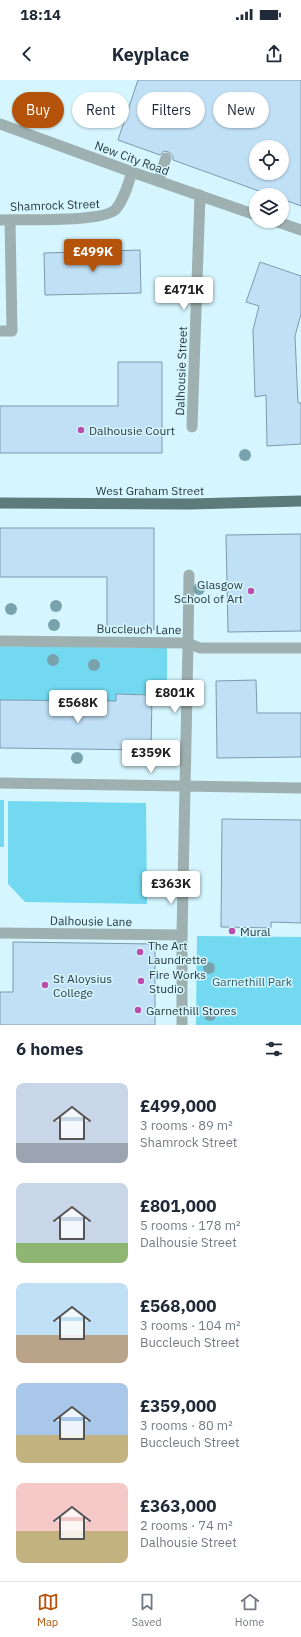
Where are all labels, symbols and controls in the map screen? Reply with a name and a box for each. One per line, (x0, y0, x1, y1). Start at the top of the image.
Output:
text: 18:14 (20, 5, 61, 24)
icon: back (16, 43, 38, 65)
text: Keyplace (112, 43, 189, 66)
icon: share (263, 43, 285, 65)
chip: Buy (12, 92, 64, 128)
chip: Rent (72, 92, 129, 128)
chip: Filters (137, 92, 205, 128)
chip: New (213, 92, 269, 128)
street label: New City Road (93, 138, 171, 178)
map controls (249, 140, 289, 228)
button: locate (249, 140, 289, 180)
button: layers (249, 188, 289, 228)
street label: Shamrock Street (10, 196, 100, 214)
pin: £499K (65, 239, 121, 273)
text: £499K (73, 243, 113, 260)
pin: £471K (156, 277, 212, 311)
text: £471K (164, 281, 204, 298)
street label: Dalhousie Street (172, 326, 190, 416)
place label: Dalhousie Court (89, 423, 175, 438)
marker: Dalhousie Court (76, 425, 86, 435)
street label: West Graham Street (96, 483, 204, 498)
place label: Glasgow School of Art (174, 577, 243, 606)
marker: Glasgow School of Art (246, 586, 256, 596)
street label: Buccleuch Lane (96, 621, 182, 637)
pin: £801K (147, 680, 203, 714)
text: £801K (155, 684, 195, 701)
pin: £568K (50, 690, 106, 724)
text: £568K (58, 694, 98, 711)
pin: £359K (123, 740, 179, 774)
text: £359K (131, 744, 171, 761)
pin: £363K (143, 871, 199, 905)
text: £363K (151, 875, 191, 892)
street label: Dalhousie Lane (50, 913, 133, 929)
place label: Mural (240, 924, 271, 939)
marker: Mural (227, 926, 237, 936)
place label: The Art Laundrette (148, 938, 207, 967)
marker: The Art Laundrette (135, 947, 145, 957)
place label: Fire Works Studio (149, 967, 206, 996)
place label: St Aloysius College (53, 971, 112, 1000)
park label: Garnethill Park (212, 974, 293, 989)
marker: Fire Works Studio (136, 976, 146, 986)
marker: St Aloysius College (40, 980, 50, 990)
place label: Garnethill Stores (146, 1003, 237, 1018)
marker: Garnethill Stores (133, 1005, 143, 1015)
text: 6 homes (16, 1038, 83, 1060)
icon: filters (263, 1038, 285, 1060)
text: £499,000 (140, 1095, 216, 1117)
icon: home (48, 1099, 96, 1147)
text: 3 rooms · 89 m² (140, 1117, 233, 1134)
text: Shamrock Street (140, 1134, 237, 1151)
text: £801,000 (140, 1195, 216, 1217)
icon: home (48, 1199, 96, 1247)
text: 5 rooms · 178 m² (140, 1217, 241, 1234)
text: Dalhousie Street (140, 1234, 237, 1251)
text: £568,000 (140, 1295, 216, 1317)
icon: home (48, 1299, 96, 1347)
text: 3 rooms · 104 m² (140, 1317, 241, 1334)
text: Buccleuch Street (140, 1334, 240, 1351)
text: £359,000 (140, 1395, 216, 1417)
icon: home (48, 1399, 96, 1447)
text: 3 rooms · 80 m² (140, 1417, 233, 1434)
text: Buccleuch Street (140, 1434, 240, 1451)
text: £363,000 (140, 1495, 216, 1517)
icon: home (48, 1499, 96, 1547)
text: 2 rooms · 74 m² (140, 1517, 233, 1534)
text: Dalhousie Street (140, 1534, 237, 1551)
tab: Map (37, 1591, 59, 1629)
tab: Saved (132, 1591, 162, 1629)
tab: Home (235, 1591, 264, 1629)

